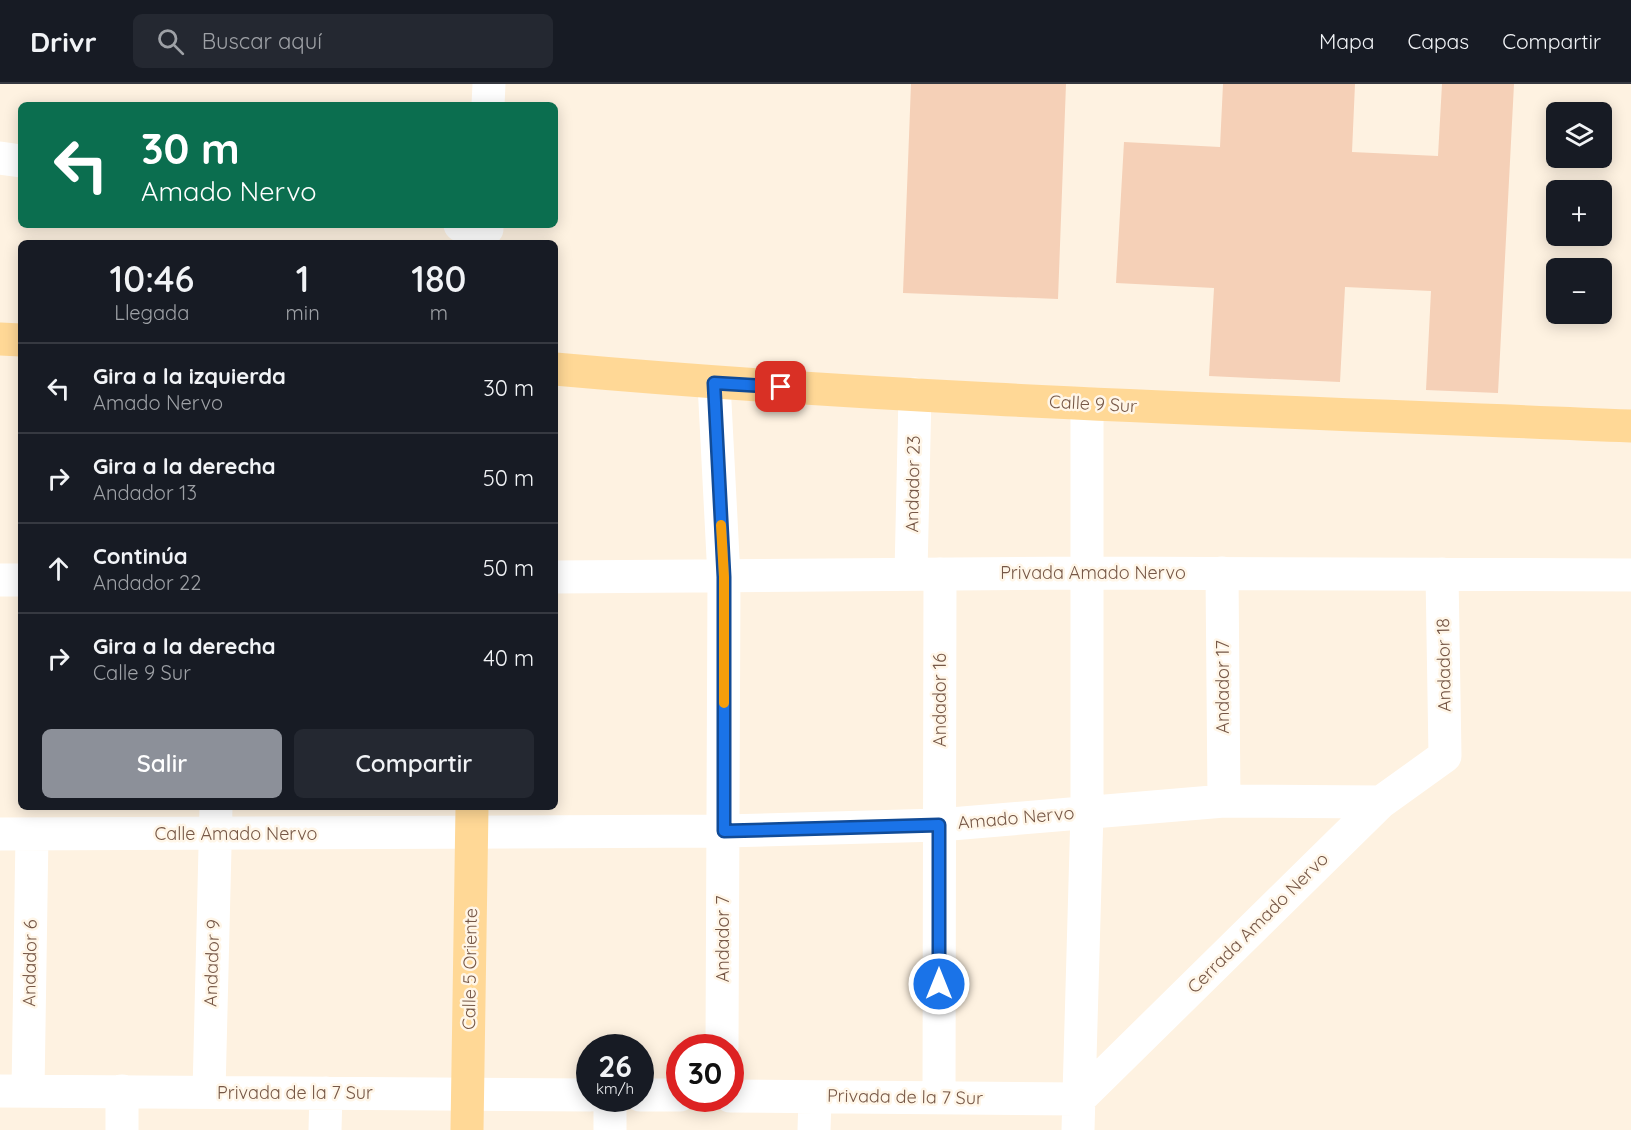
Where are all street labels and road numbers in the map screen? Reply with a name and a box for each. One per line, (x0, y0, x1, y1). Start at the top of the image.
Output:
street label: Calle 9 Sur (1048, 390, 1138, 417)
street label: Andador 23 (900, 435, 925, 533)
street label: Privada Amado Nervo (1000, 561, 1186, 584)
street label: Andador 18 (1431, 618, 1456, 712)
street label: Andador 17 (1211, 640, 1234, 734)
street label: Andador 16 (928, 653, 951, 747)
street label: Amado Nervo (957, 801, 1075, 834)
street label: Calle Amado Nervo (155, 822, 317, 845)
street label: Cerrada Amado Nervo (1182, 847, 1333, 998)
street label: Andador 7 (711, 896, 734, 982)
street label: Calle 5 Oriente (457, 908, 482, 1030)
street label: Andador 6 (17, 919, 42, 1007)
street label: Andador 9 (198, 919, 225, 1007)
street label: Privada de la 7 Sur (217, 1081, 373, 1104)
street label: Privada de la 7 Sur (827, 1084, 983, 1109)

